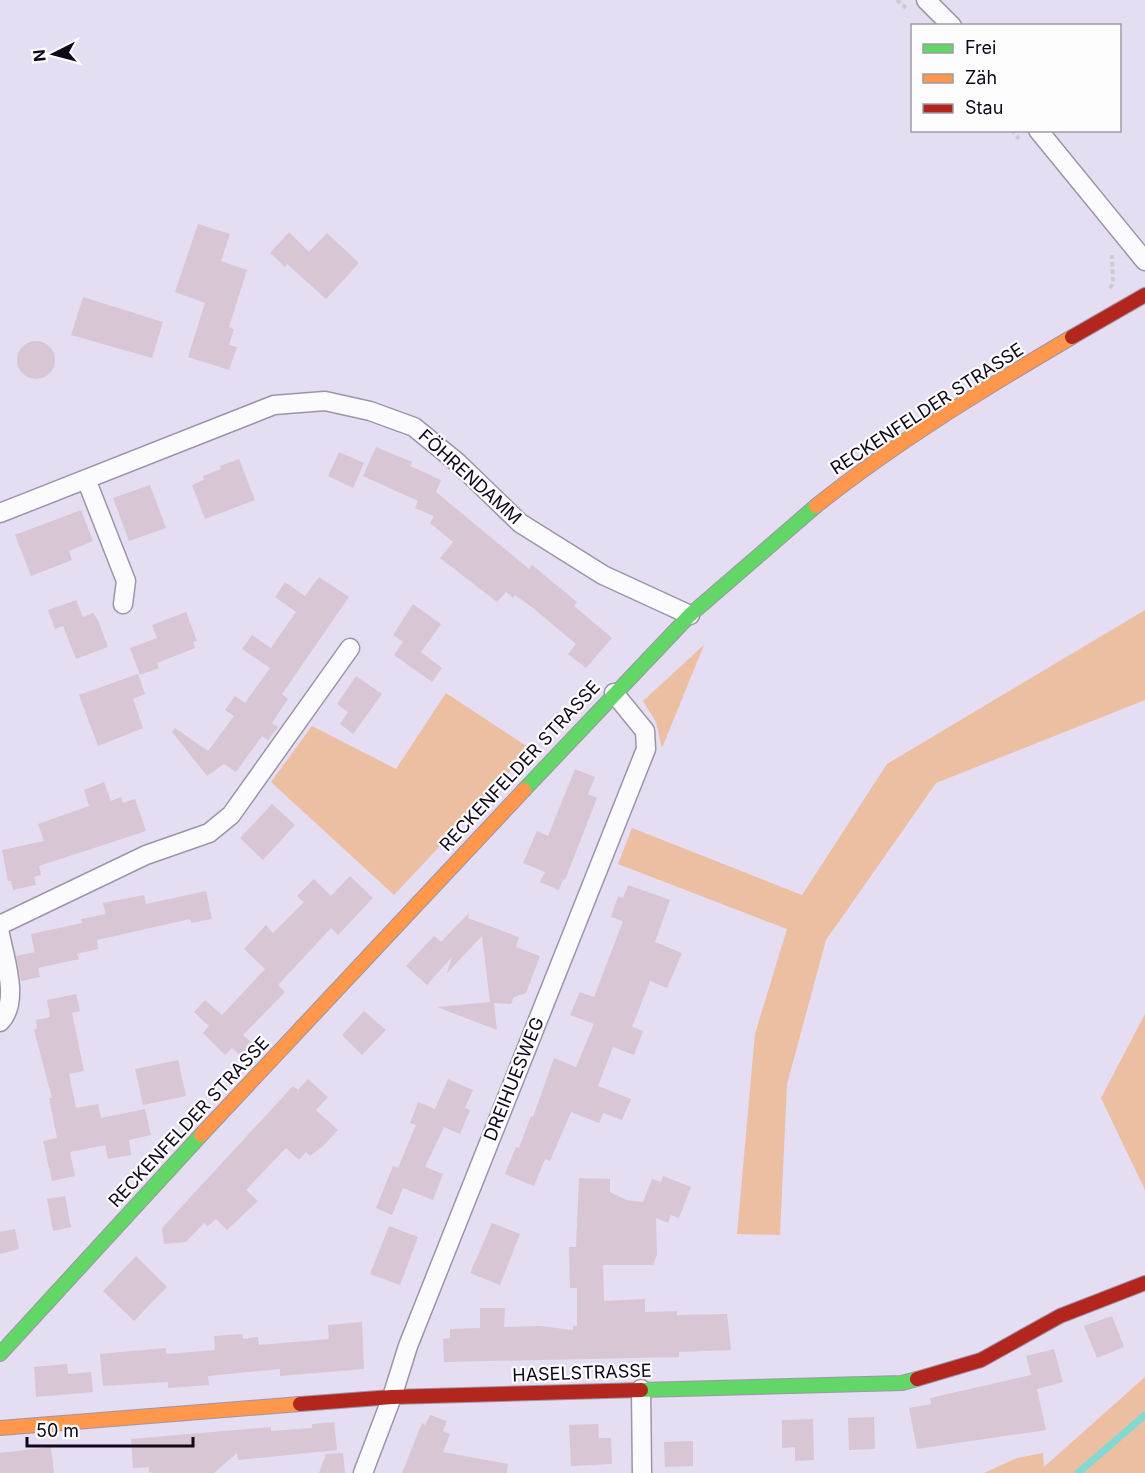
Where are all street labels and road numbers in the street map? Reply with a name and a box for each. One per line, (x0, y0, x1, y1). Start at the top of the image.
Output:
street label: RECKENFELDER STRASSE (827, 338, 1027, 479)
street label: FÖHRENDAMM (415, 424, 527, 528)
street label: RECKENFELDER STRASSE (435, 676, 604, 855)
street label: DREIHUESWEG (479, 1014, 548, 1144)
street label: RECKENFELDER STRASSE (104, 1032, 273, 1211)
street label: HASELSTRASSE (512, 1360, 652, 1385)

